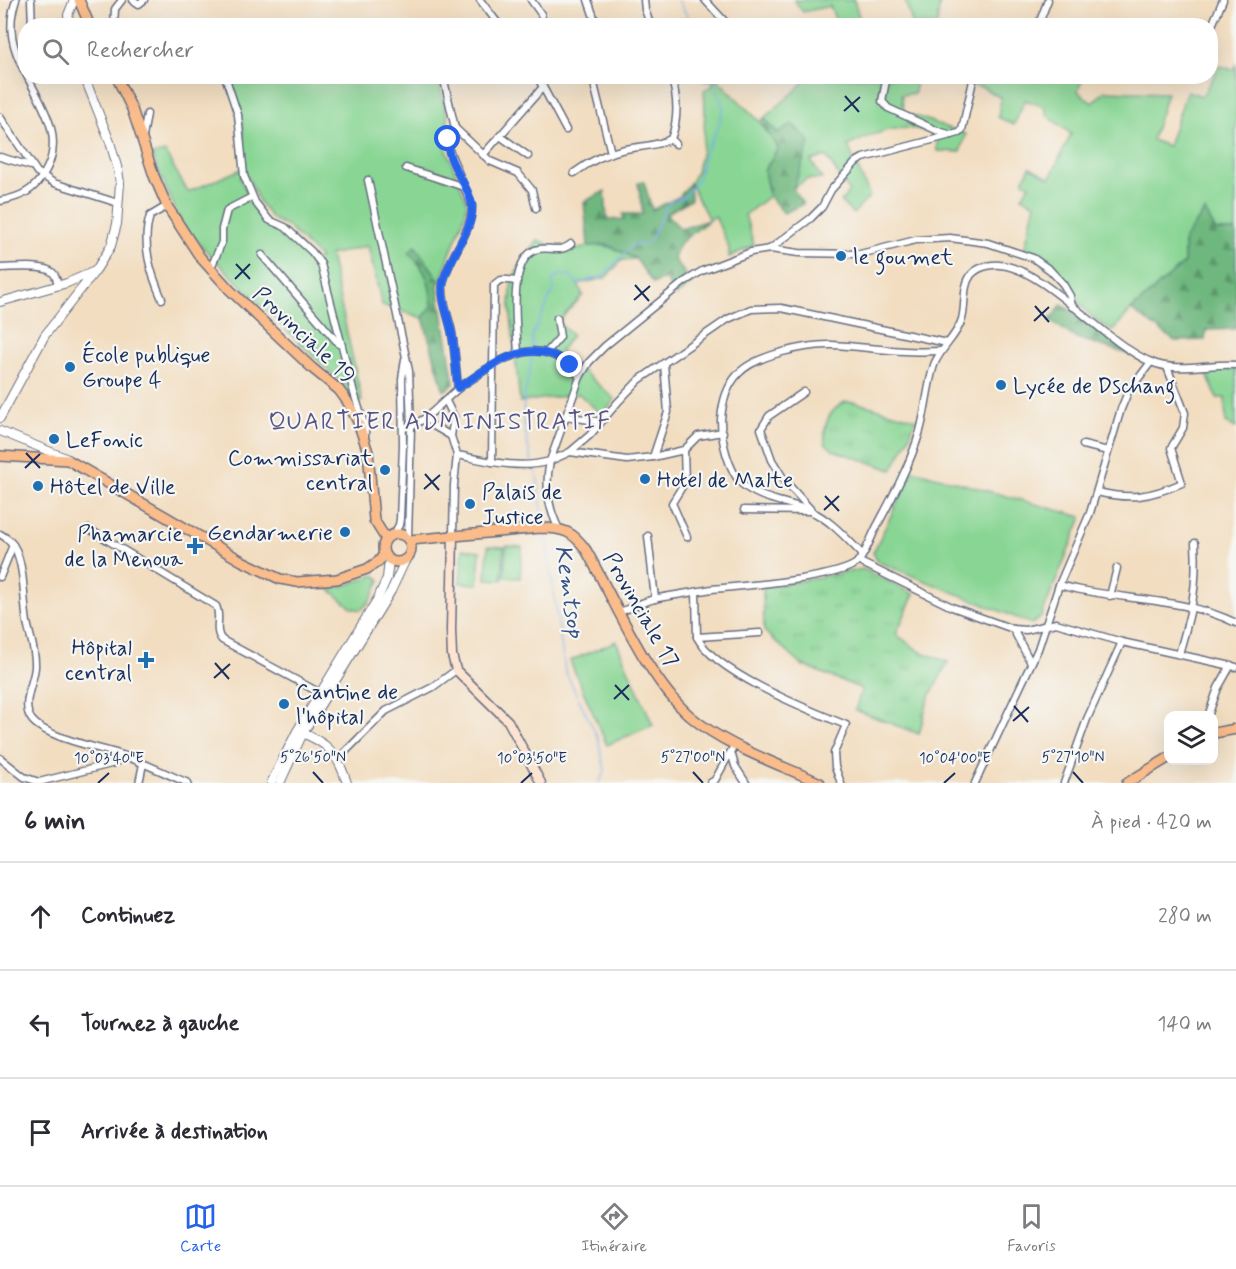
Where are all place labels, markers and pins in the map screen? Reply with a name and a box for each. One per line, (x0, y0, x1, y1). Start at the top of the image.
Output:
place label: le goumet (853, 244, 953, 275)
marker: le goumet (834, 249, 848, 263)
place label: École publique Groupe 4 (82, 341, 210, 395)
marker: École publique Groupe 4 (63, 360, 77, 374)
place label: Lycée de Dschang (1013, 373, 1175, 404)
marker: Lycée de Dschang (994, 378, 1008, 392)
place label: LeFonic (66, 427, 143, 455)
marker: LeFonic (47, 432, 61, 446)
place label: Commissariat central (228, 445, 373, 498)
marker: Commissariat central (378, 463, 392, 477)
place label: Hotel de Malte (657, 467, 793, 495)
marker: Hotel de Malte (638, 472, 652, 486)
place label: Hôtel de Ville (50, 474, 176, 502)
marker: Hôtel de Ville (31, 479, 45, 493)
place label: Palais de Justice (482, 479, 563, 532)
marker: Palais de Justice (463, 497, 477, 511)
place label: Gendarmerie (207, 520, 333, 548)
place label: Phamarcie de la Menoua (64, 521, 184, 574)
marker: Gendarmerie (338, 525, 352, 539)
marker: Phamarcie de la Menoua (188, 539, 202, 553)
place label: Hôpital central (65, 635, 132, 688)
marker: Hôpital central (137, 651, 155, 669)
place label: Cantine de l'hôpital (296, 679, 398, 732)
marker: Cantine de l'hôpital (277, 697, 291, 711)

